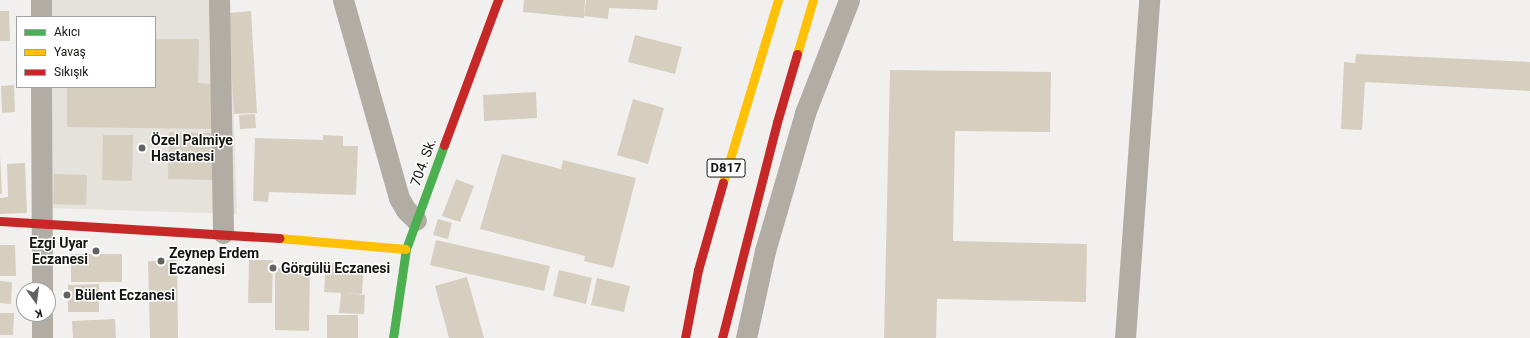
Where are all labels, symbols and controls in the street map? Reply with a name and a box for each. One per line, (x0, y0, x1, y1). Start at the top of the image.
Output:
legend (16, 16, 156, 88)
text: Akıcı (54, 25, 80, 39)
text: Yavaş (54, 45, 86, 59)
text: Sıkışık (54, 65, 88, 79)
place label: Özel Palmiye Hastanesi (151, 132, 233, 164)
street label: 704. Sk. (407, 136, 439, 188)
marker: Özel Palmiye Hastanesi (136, 142, 148, 154)
road number: D817 (706, 157, 746, 179)
place label: Ezgi Uyar Eczanesi (29, 235, 88, 268)
place label: Zeynep Erdem Eczanesi (169, 245, 259, 278)
marker: Ezgi Uyar Eczanesi (91, 246, 101, 256)
marker: Zeynep Erdem Eczanesi (156, 256, 166, 266)
place label: Görgülü Eczanesi (281, 260, 390, 276)
marker: Görgülü Eczanesi (268, 263, 278, 273)
north arrow (16, 282, 56, 322)
place label: Bülent Eczanesi (75, 287, 175, 303)
marker: Bülent Eczanesi (62, 290, 72, 300)
text: K (34, 306, 44, 320)

